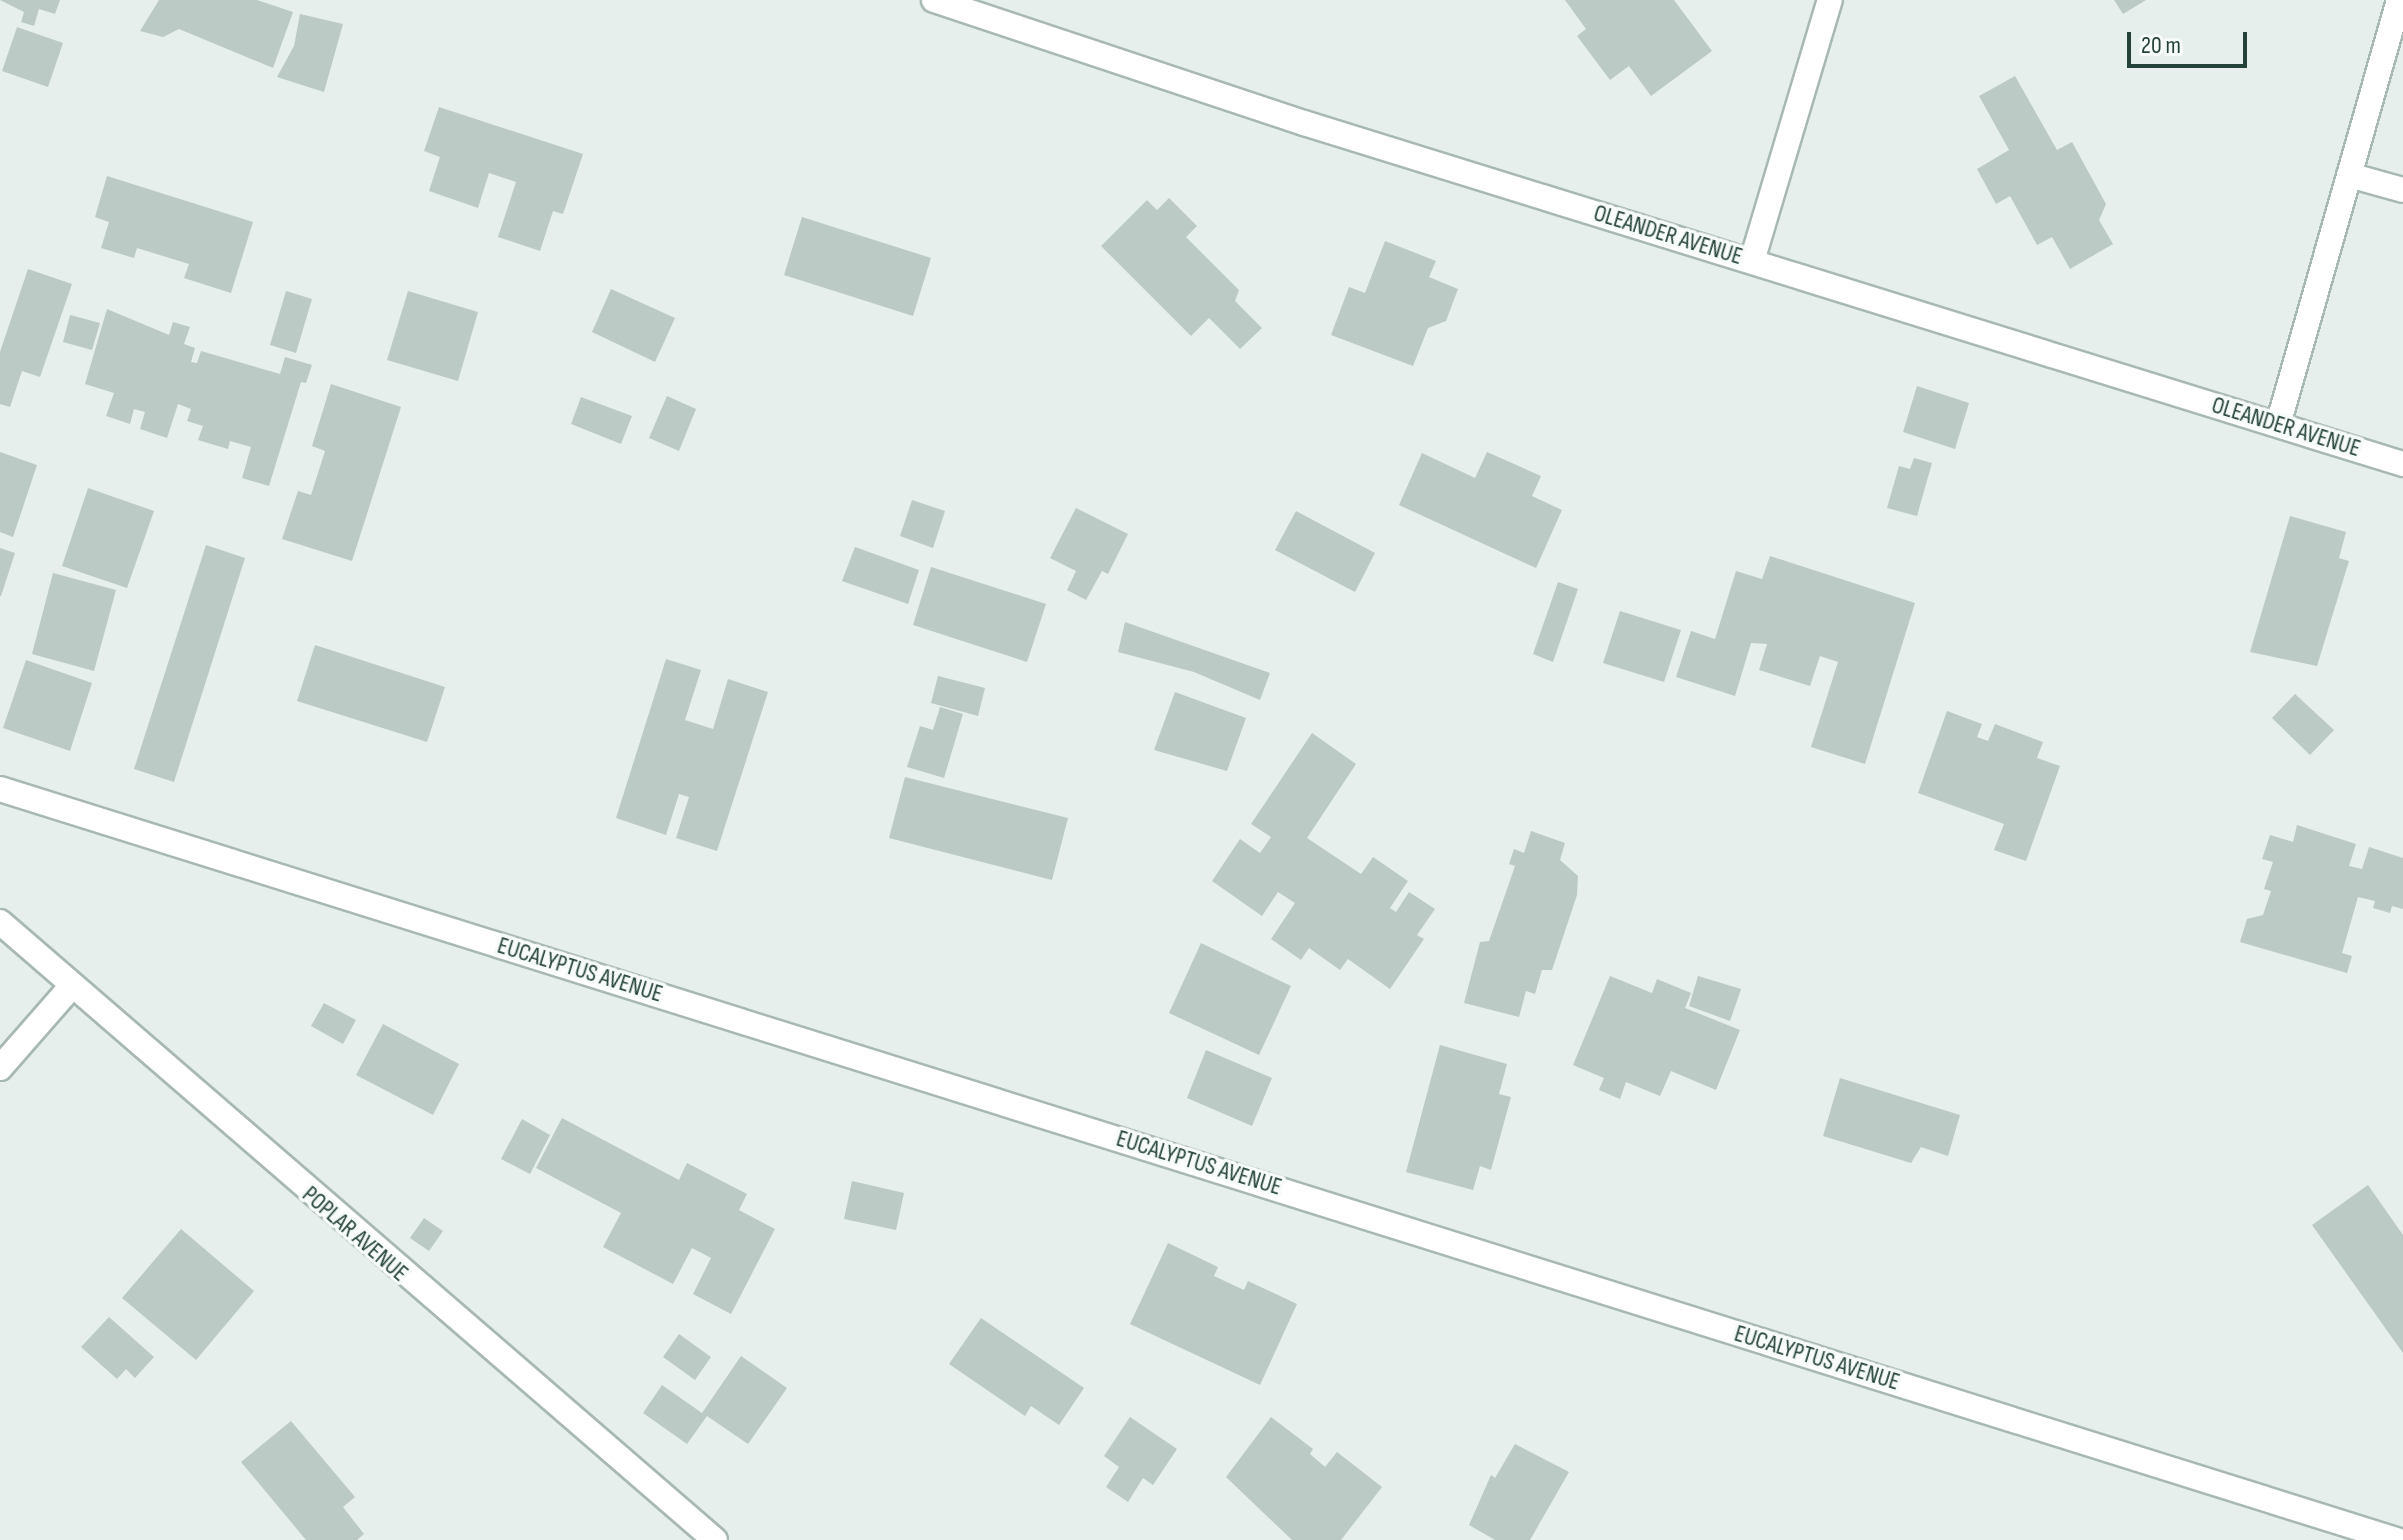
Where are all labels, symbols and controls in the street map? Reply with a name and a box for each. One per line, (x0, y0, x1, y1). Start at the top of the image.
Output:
scale bar (2131, 16, 2251, 66)
text: 20 m (2141, 31, 2181, 60)
street label: OLEANDER AVENUE (1590, 199, 1746, 271)
street label: OLEANDER AVENUE (2208, 391, 2364, 463)
street label: EUCALYPTUS AVENUE (494, 931, 666, 1009)
street label: EUCALYPTUS AVENUE (1113, 1124, 1285, 1202)
street label: POPLAR AVENUE (296, 1180, 414, 1288)
street label: EUCALYPTUS AVENUE (1731, 1319, 1903, 1397)

